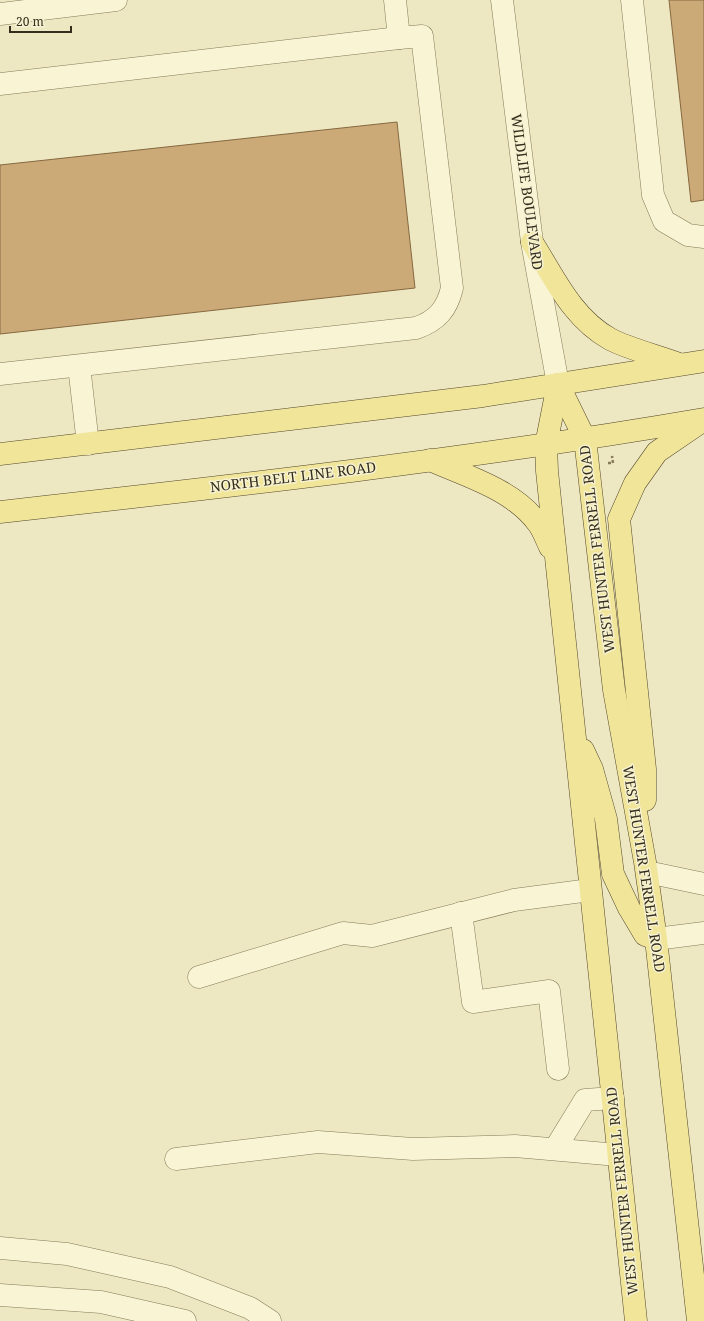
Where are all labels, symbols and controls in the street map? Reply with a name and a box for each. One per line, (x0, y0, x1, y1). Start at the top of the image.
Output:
scale bar (10, 8, 71, 34)
text: 20 m (16, 13, 44, 30)
street label: WILDLIFE BOULEVARD (507, 113, 548, 271)
street label: WEST HUNTER FERRELL ROAD (574, 444, 619, 654)
street label: NORTH BELT LINE ROAD (209, 457, 377, 496)
street label: WEST HUNTER FERRELL ROAD (619, 764, 670, 974)
street label: WEST HUNTER FERRELL ROAD (601, 1086, 642, 1296)

